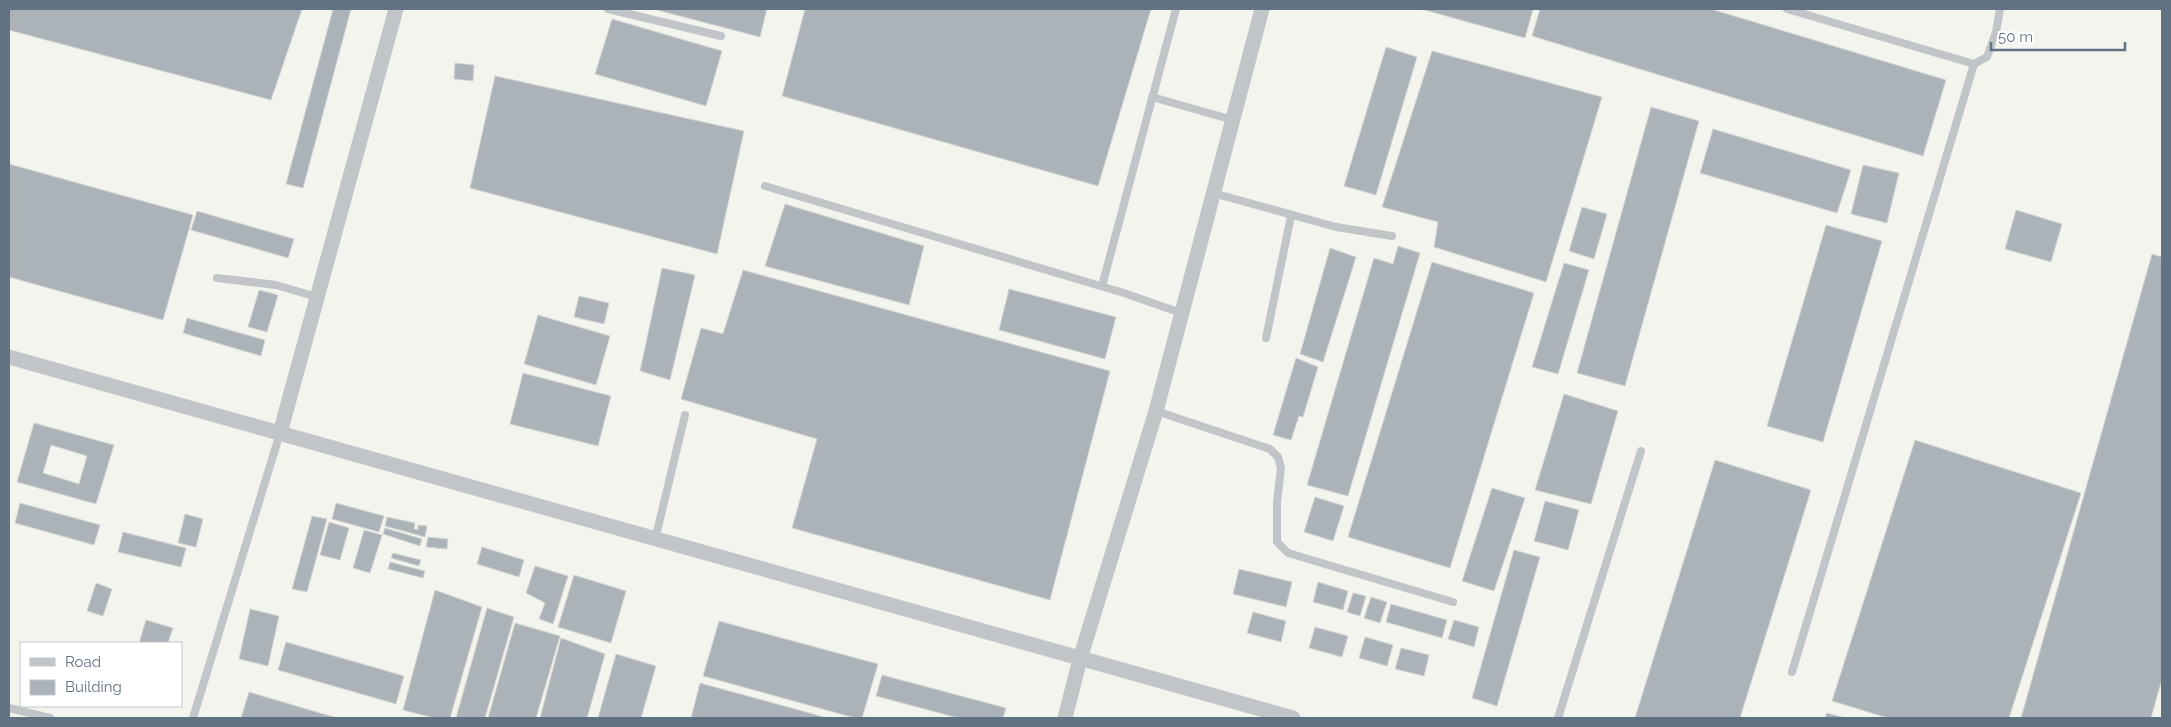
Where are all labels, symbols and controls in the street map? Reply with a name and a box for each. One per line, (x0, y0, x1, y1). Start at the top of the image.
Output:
scale bar (1991, 20, 2125, 52)
text: 50 m (1998, 28, 2033, 46)
legend (20, 642, 182, 707)
text: Road (65, 653, 101, 671)
text: Building (65, 678, 122, 696)

